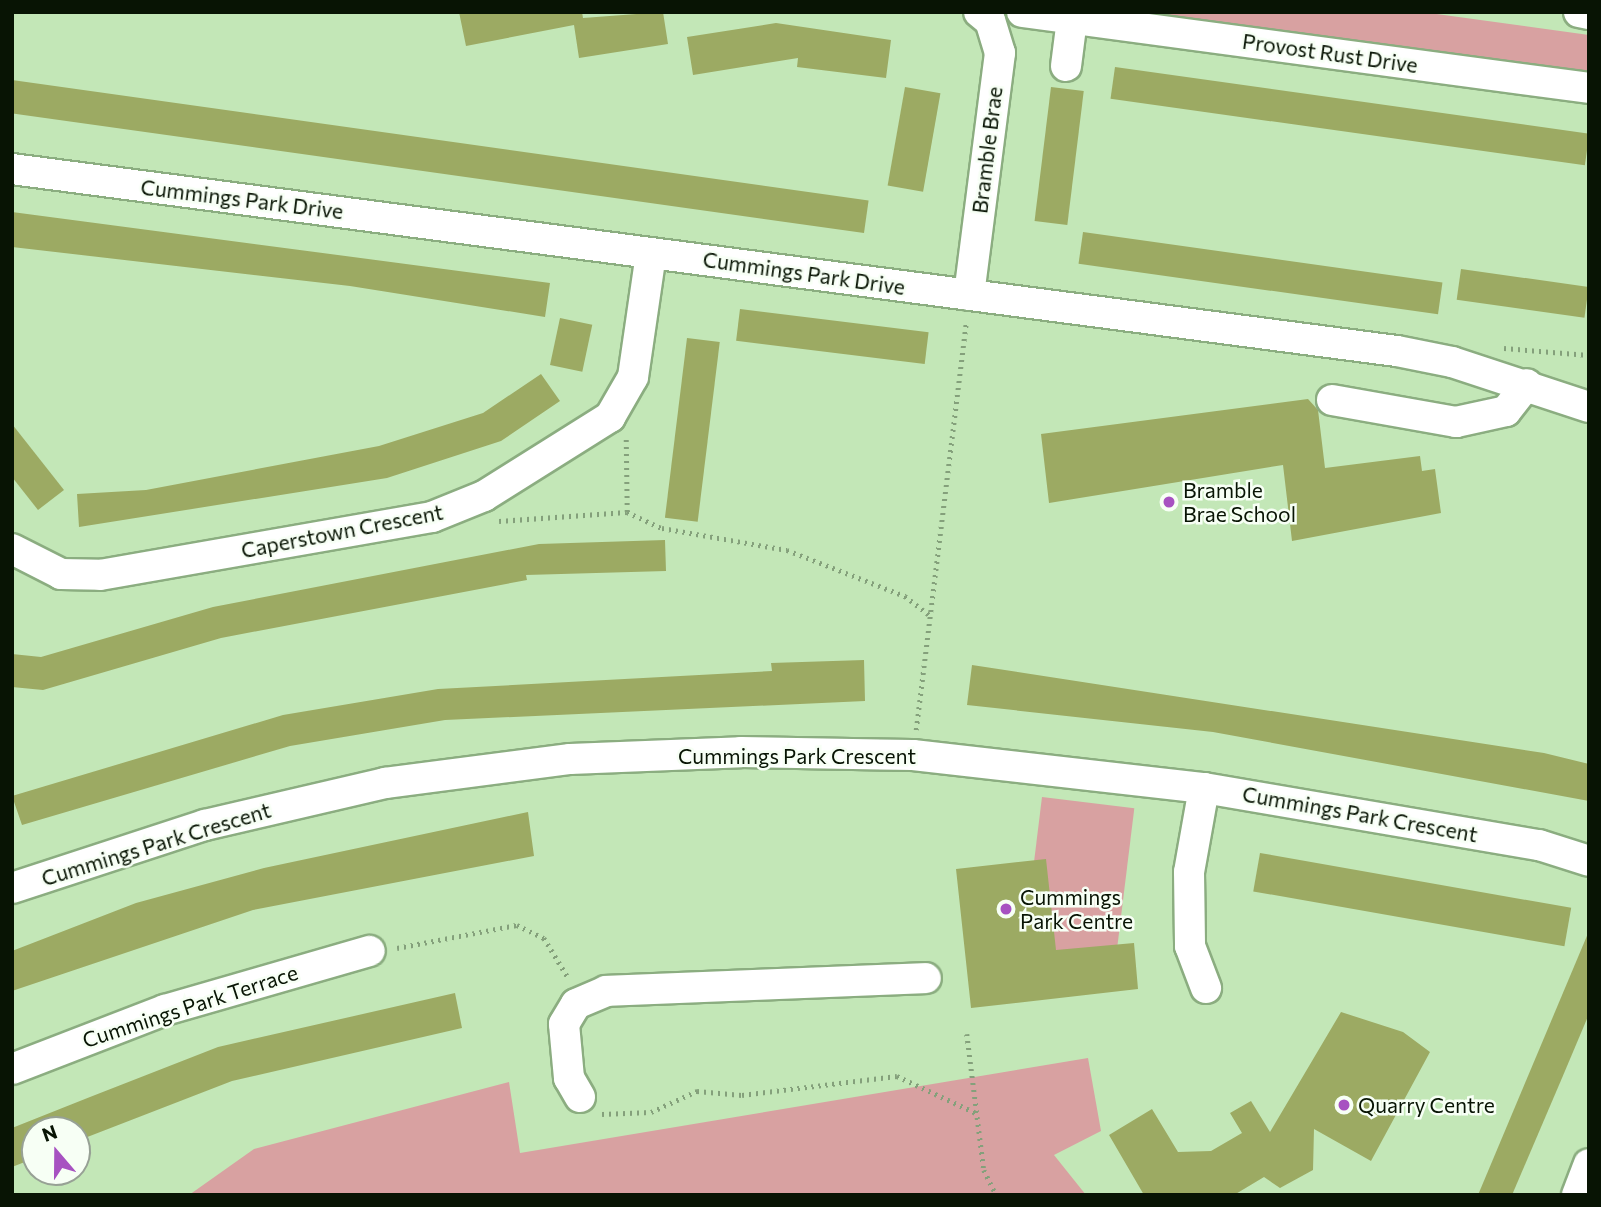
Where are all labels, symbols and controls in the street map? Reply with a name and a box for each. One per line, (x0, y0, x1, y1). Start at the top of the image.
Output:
street label: Provost Rust Drive (1241, 28, 1419, 78)
street label: Bramble Brae (967, 85, 1007, 215)
street label: Cummings Park Drive (139, 174, 345, 224)
street label: Cummings Park Drive (701, 246, 907, 300)
place label: Bramble Brae School (1183, 477, 1296, 527)
marker: Bramble Brae School (1161, 494, 1177, 510)
street label: Caperstown Crescent (239, 499, 445, 563)
street label: Cummings Park Crescent (678, 743, 916, 769)
street label: Cummings Park Crescent (1240, 781, 1480, 847)
street label: Cummings Park Crescent (38, 797, 274, 891)
place label: Cummings Park Centre (1020, 884, 1133, 934)
marker: Cummings Park Centre (998, 901, 1014, 917)
street label: Cummings Park Terrace (79, 959, 301, 1053)
place label: Quarry Centre (1358, 1092, 1495, 1118)
marker: Quarry Centre (1336, 1097, 1352, 1113)
north arrow (21, 1116, 91, 1186)
text: N (39, 1119, 60, 1146)

